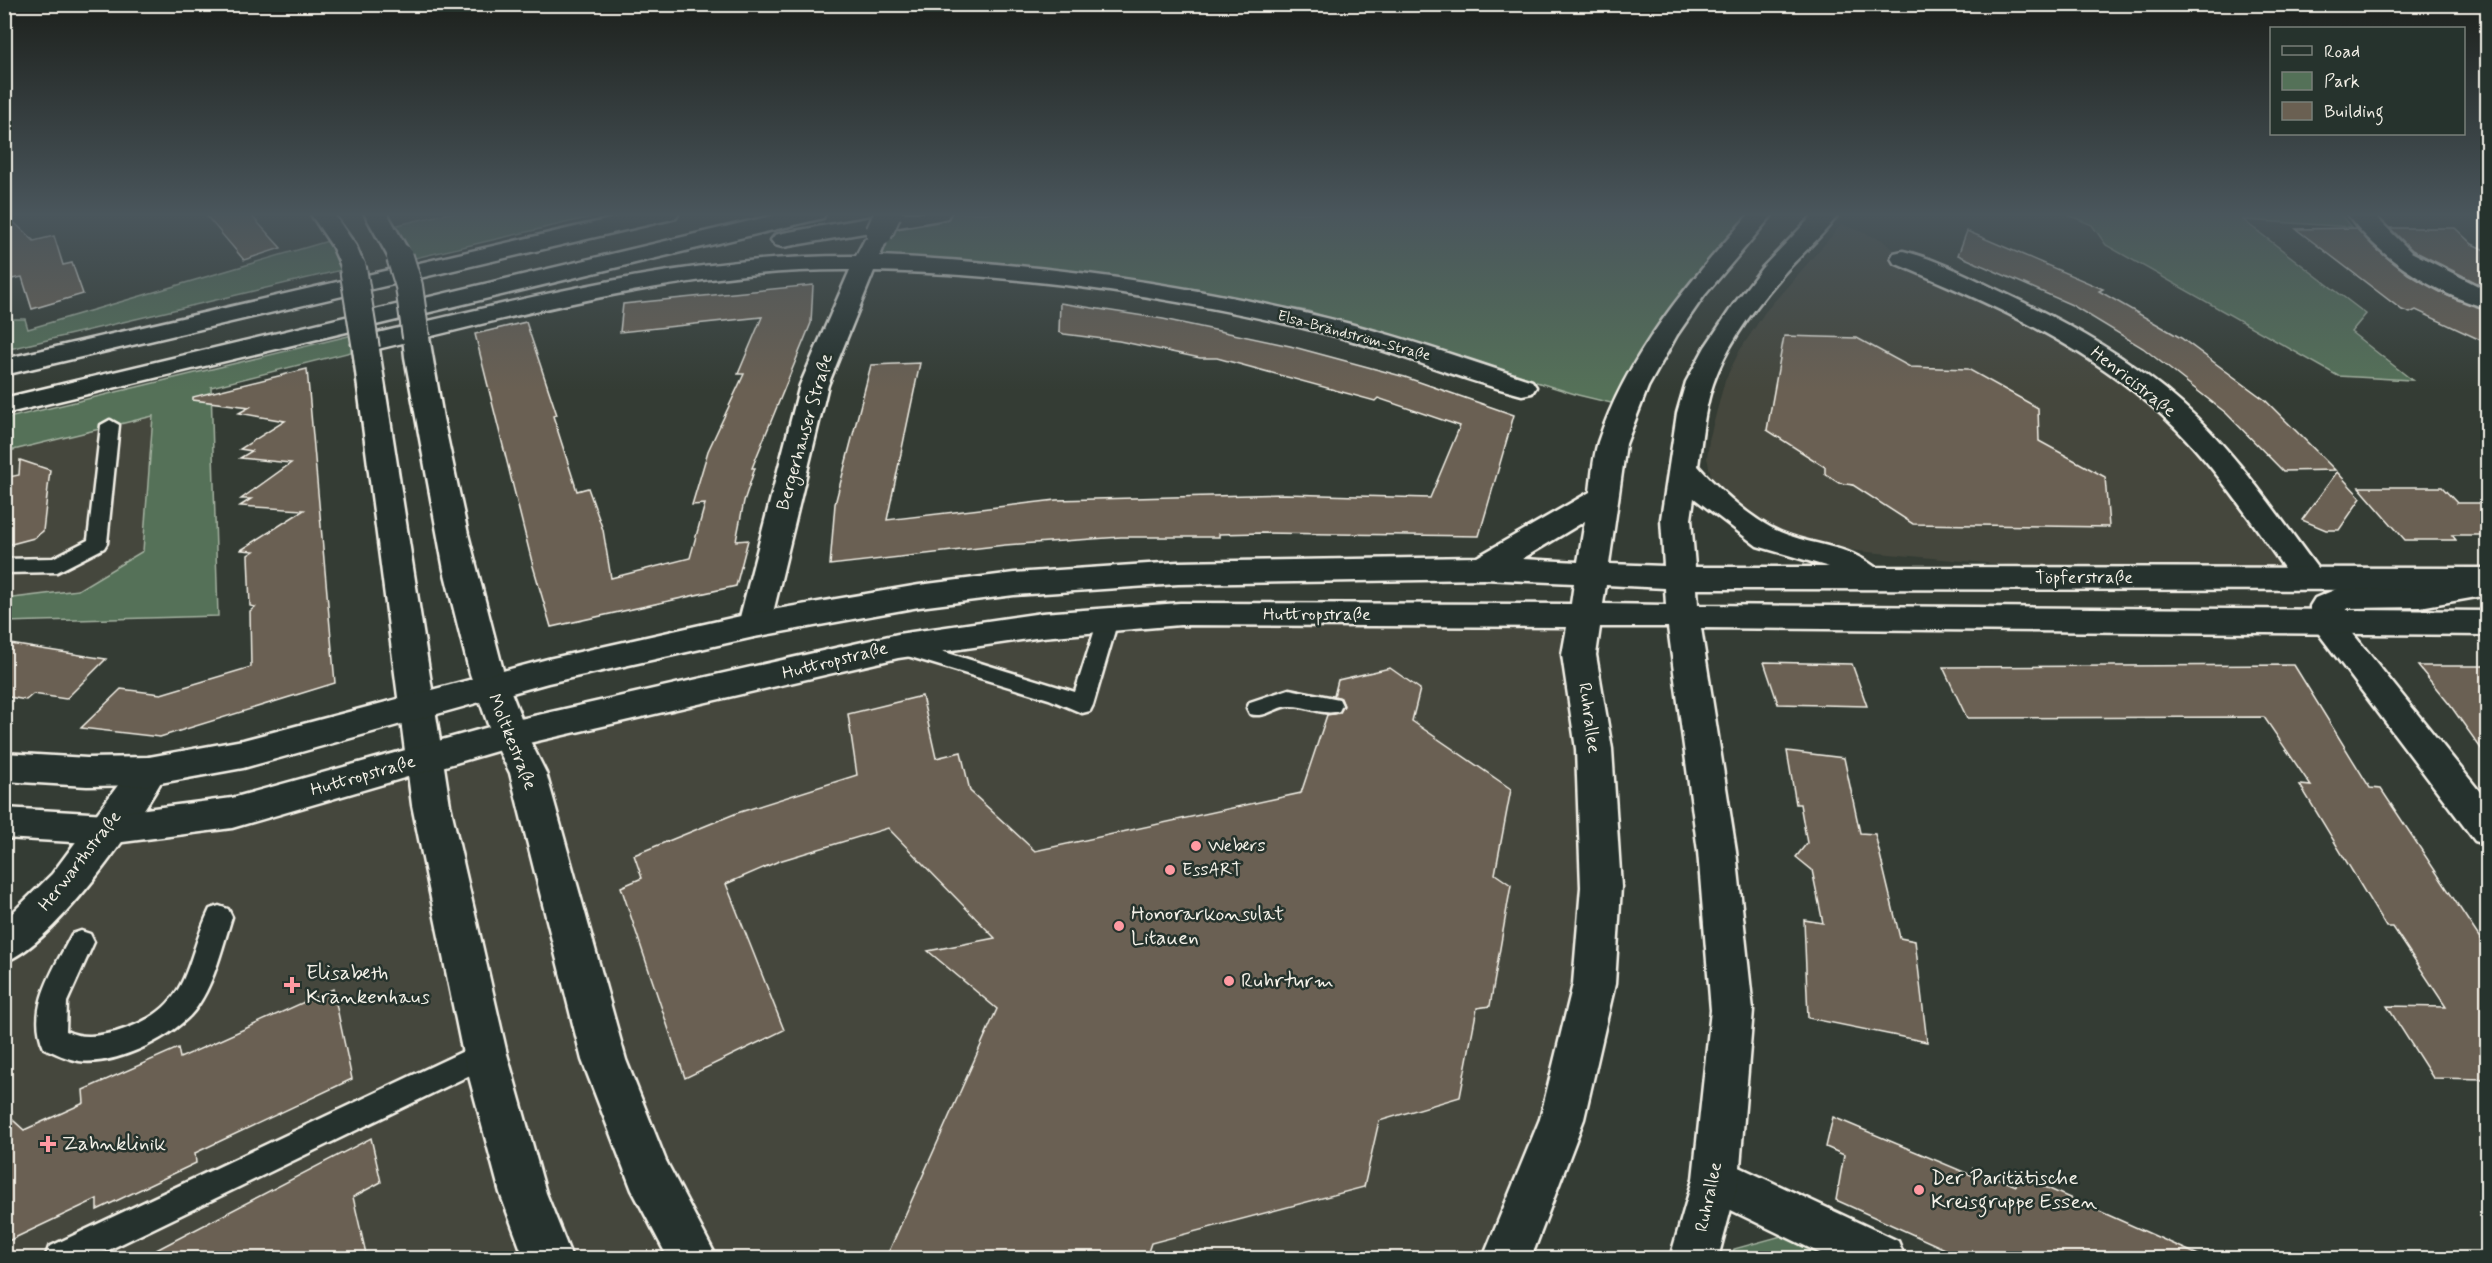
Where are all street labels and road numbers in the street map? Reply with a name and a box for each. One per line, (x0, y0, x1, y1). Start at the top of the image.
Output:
street label: Elsa-Brändström-Straße (1275, 306, 1433, 366)
street label: Henricistraße (2085, 341, 2181, 423)
street label: Bergerhauser Straße (771, 351, 840, 513)
street label: Töpferstraße (2035, 566, 2133, 590)
street label: Huttropstraße (1263, 603, 1371, 627)
street label: Huttropstraße (780, 636, 890, 686)
street label: Ruhrallee (1572, 681, 1606, 755)
street label: Moltkestraße (482, 690, 542, 794)
street label: Huttropstraße (308, 750, 418, 802)
street label: Herwarthstraße (33, 806, 127, 916)
street label: Ruhrallee (1690, 1160, 1728, 1234)

